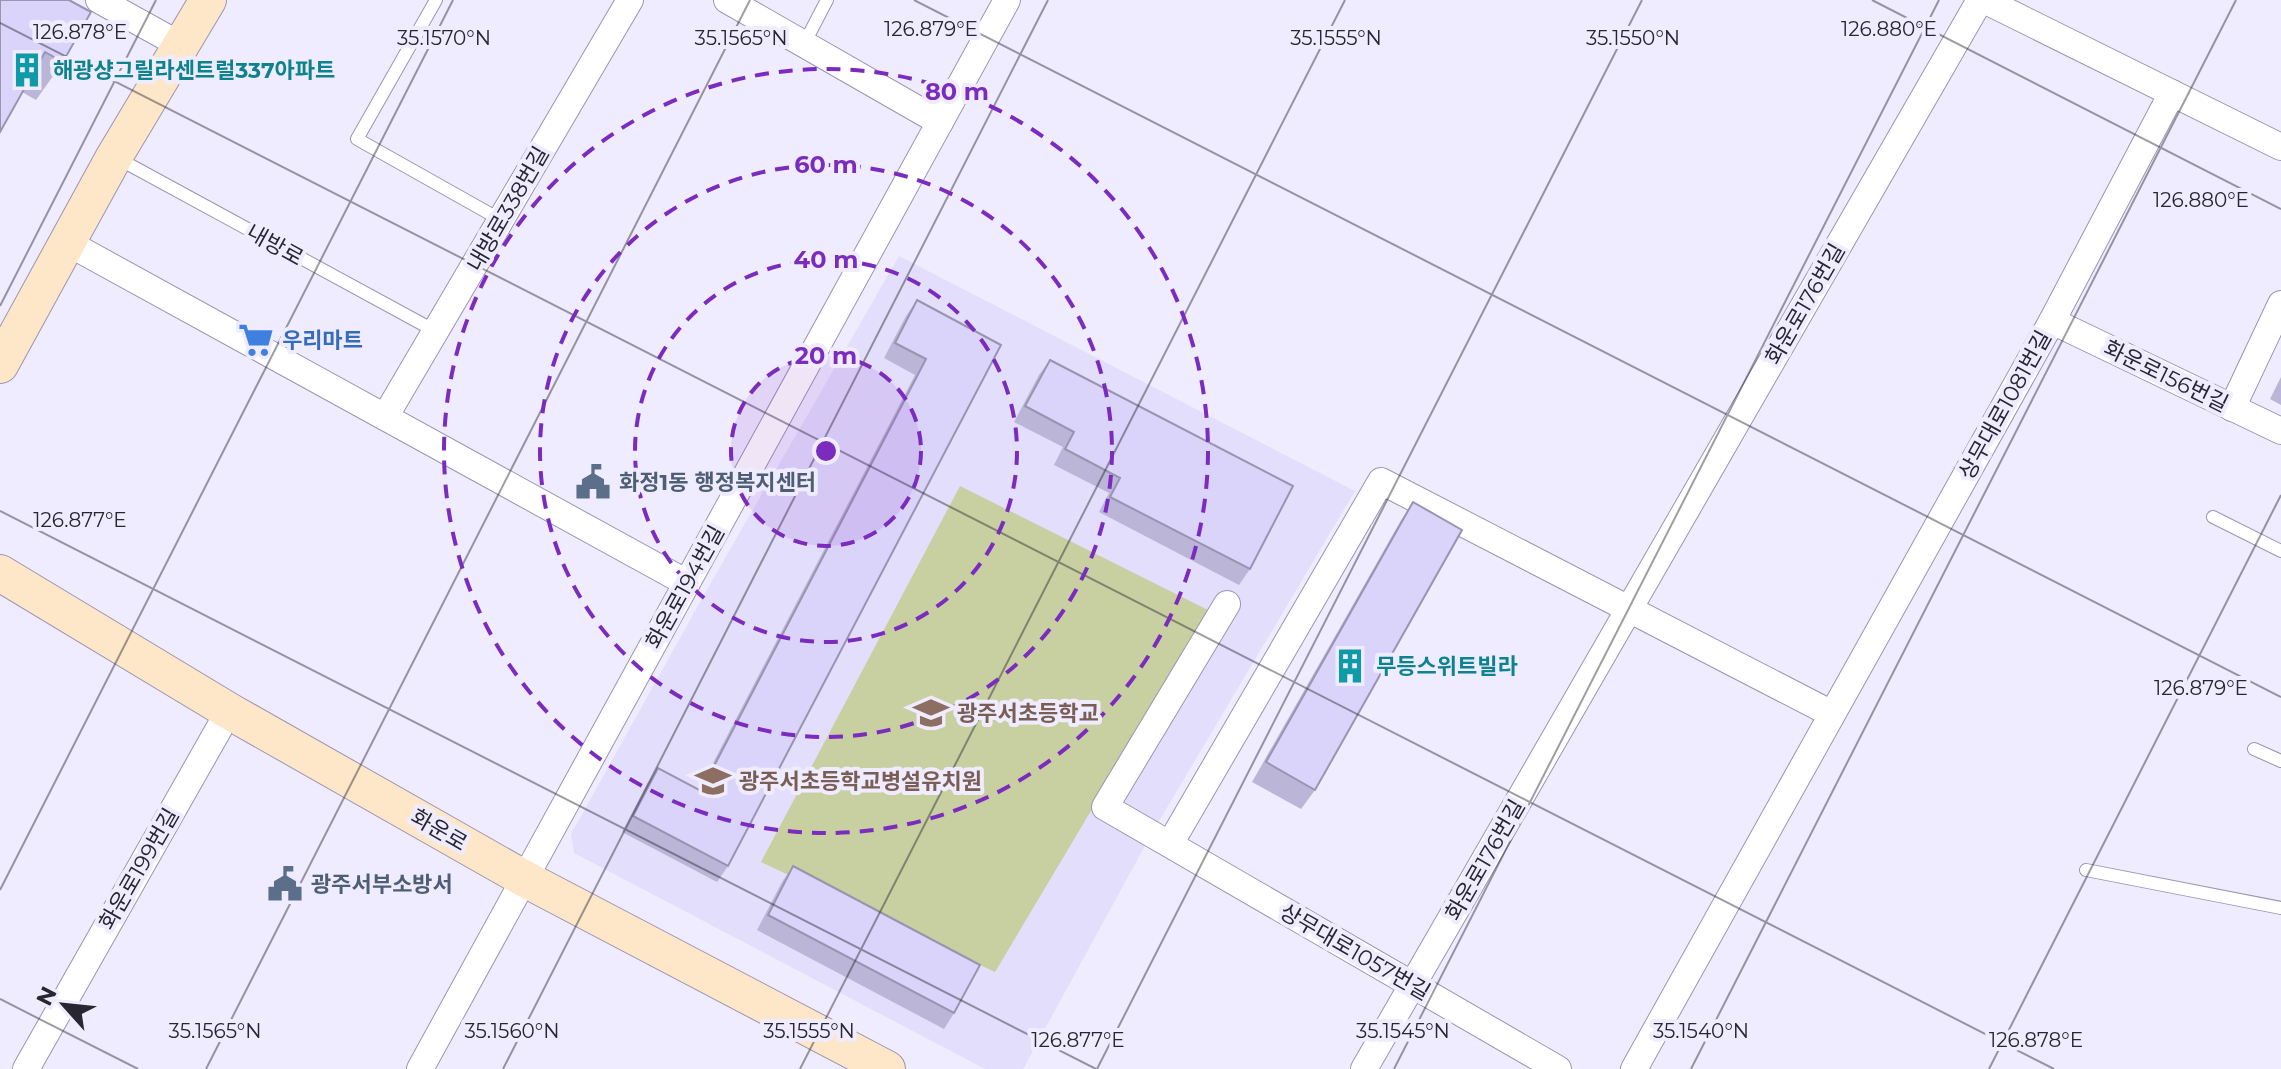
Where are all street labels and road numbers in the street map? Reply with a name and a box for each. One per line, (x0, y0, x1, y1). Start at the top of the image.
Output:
street label: 내방로338번길 (461, 142, 555, 276)
street label: 내방로 (242, 218, 308, 272)
street label: 화운로176번길 (1760, 239, 1850, 369)
street label: 상무대로1081번길 (1953, 326, 2057, 484)
street label: 화운로156번길 (2099, 334, 2233, 418)
street label: 화운로194번길 (640, 521, 730, 653)
street label: 화운로176번길 (1440, 795, 1530, 925)
street label: 화운로199번길 (93, 803, 185, 935)
street label: 화운로 (406, 803, 472, 857)
street label: 상무대로1057번길 (1275, 898, 1435, 1006)

